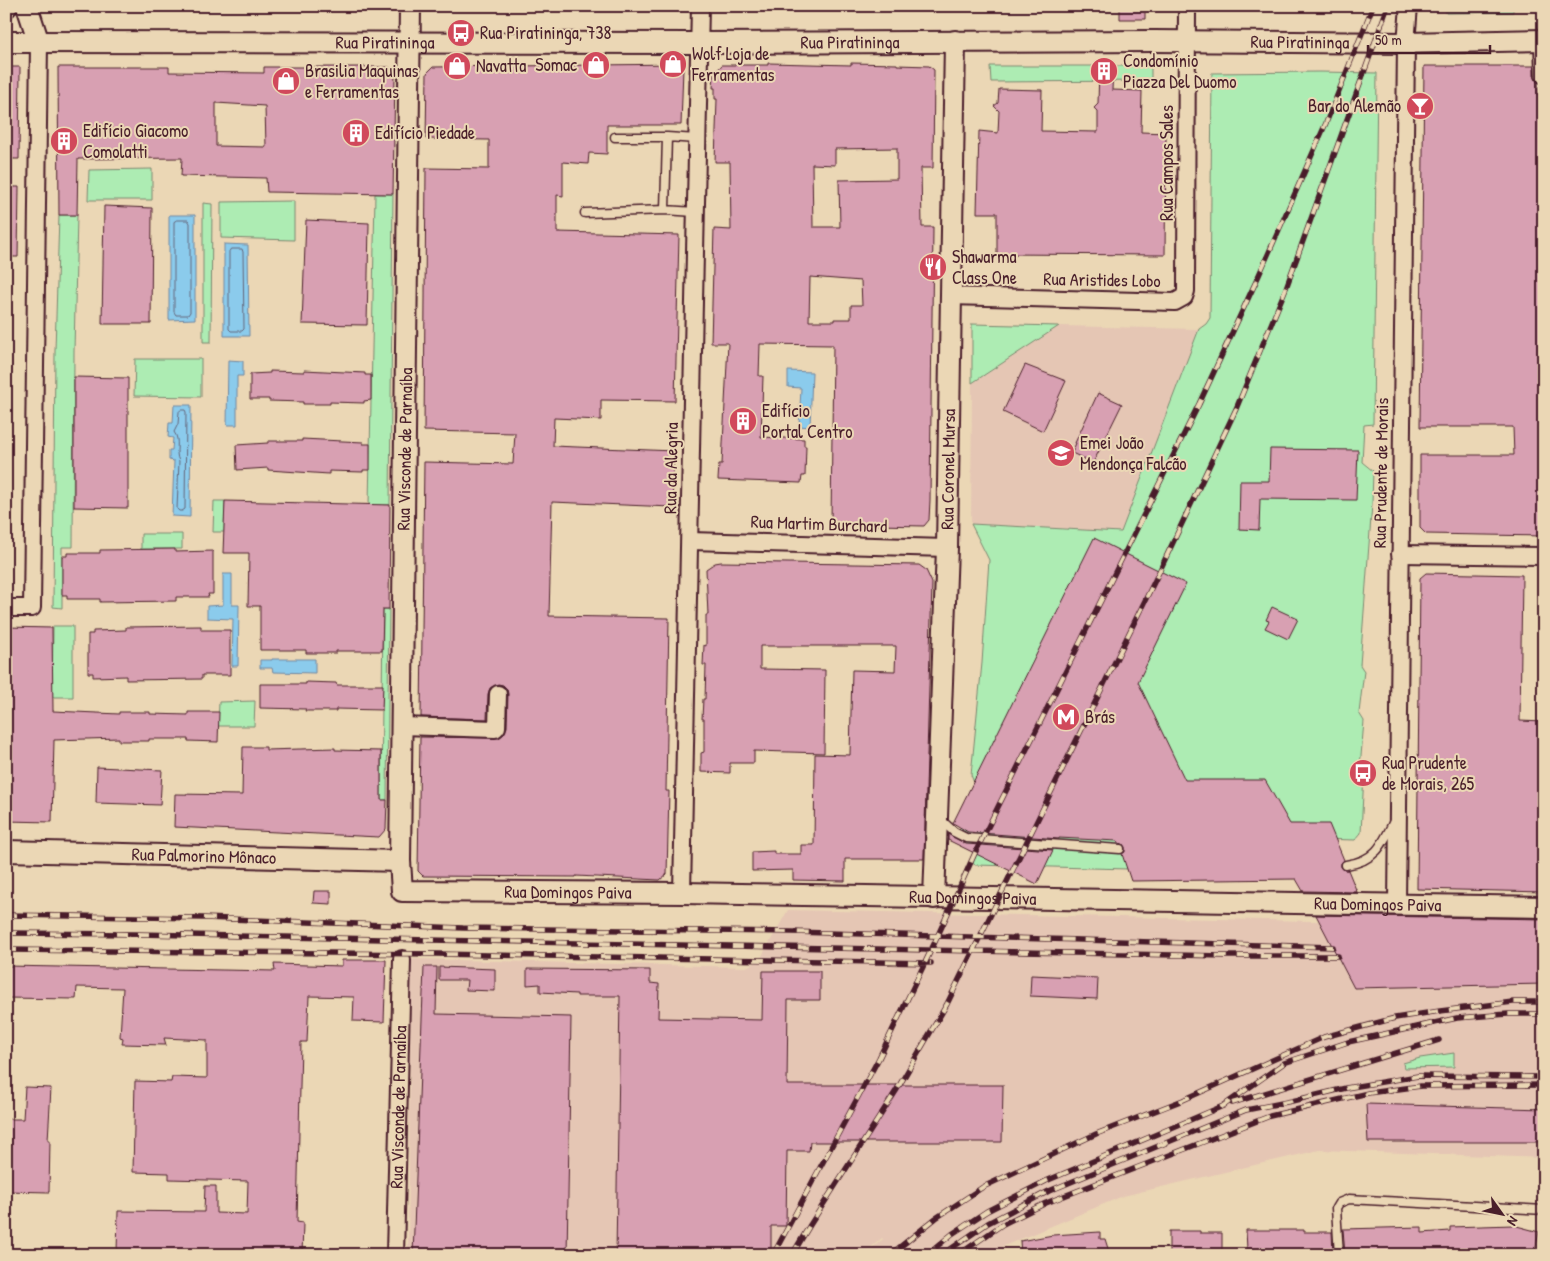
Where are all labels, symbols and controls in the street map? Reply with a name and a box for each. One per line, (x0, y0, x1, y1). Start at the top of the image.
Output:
bus stop icon: Rua Piratininga, 738 (446, 18, 476, 48)
place label: Rua Piratininga, 738 (480, 20, 612, 45)
scale bar (1368, 22, 1490, 54)
street label: Rua Piratininga (335, 29, 435, 55)
street label: Rua Piratininga (800, 29, 900, 55)
street label: Rua Piratininga (1250, 29, 1350, 55)
text: 50 m (1375, 29, 1402, 50)
place label: Wolf Loja de Ferramentas (691, 41, 775, 87)
place label: Condomínio Piazza Del Duomo (1123, 48, 1237, 94)
shop icon: Wolf Loja de Ferramentas (658, 49, 688, 79)
shop icon: Somac (581, 50, 611, 80)
shop icon: Navatta (442, 51, 472, 81)
place label: Somac (535, 52, 577, 77)
place label: Navatta (476, 53, 526, 78)
building icon: Condomínio Piazza Del Duomo (1089, 56, 1119, 86)
place label: Brasilia Maquinas e Ferramentas (305, 58, 419, 104)
shop icon: Brasilia Maquinas e Ferramentas (271, 66, 301, 96)
bar icon: Bar do Alemão (1405, 91, 1435, 121)
place label: Bar do Alemão (1308, 93, 1401, 118)
street label: Rua Campos Sales (1154, 105, 1179, 221)
place label: Edifício Giacomo Comolatti (83, 118, 188, 164)
building icon: Edifício Piedade (341, 118, 371, 148)
place label: Edifício Piedade (375, 120, 475, 145)
building icon: Edifício Giacomo Comolatti (49, 126, 79, 156)
place label: Shawarma Class One (952, 244, 1017, 290)
restaurant icon: Shawarma Class One (918, 252, 948, 282)
street label: Rua Aristides Lobo (1043, 266, 1161, 293)
street label: Rua Visconde de Parnaíba (391, 367, 418, 531)
place label: Edifício Portal Centro (762, 398, 853, 444)
street label: Rua Prudente de Morais (1367, 398, 1394, 548)
building icon: Edifício Portal Centro (728, 406, 758, 436)
street label: Rua Coronel Mursa (934, 409, 961, 530)
street label: Rua da Alegria (657, 422, 684, 514)
place label: Emei João Mendonça Falcão (1080, 430, 1187, 476)
school or university icon: Emei João Mendonça Falcão (1046, 438, 1076, 468)
street label: Rua Martim Burchard (750, 509, 888, 538)
metro station icon: Brás (1051, 702, 1081, 732)
place label: Brás (1085, 704, 1115, 729)
place label: Rua Prudente de Morais, 265 (1382, 750, 1475, 796)
bus stop icon: Rua Prudente de Morais, 265 (1348, 758, 1378, 788)
street label: Rua Palmorino Mônaco (131, 841, 277, 870)
street label: Rua Domingos Paiva (504, 879, 632, 905)
street label: Rua Domingos Paiva (909, 884, 1037, 911)
street label: Rua Domingos Paiva (1314, 890, 1442, 917)
street label: Rua Visconde de Parnaíba (384, 1025, 412, 1189)
north arrow (1478, 1188, 1528, 1238)
text: N (1503, 1213, 1523, 1230)

